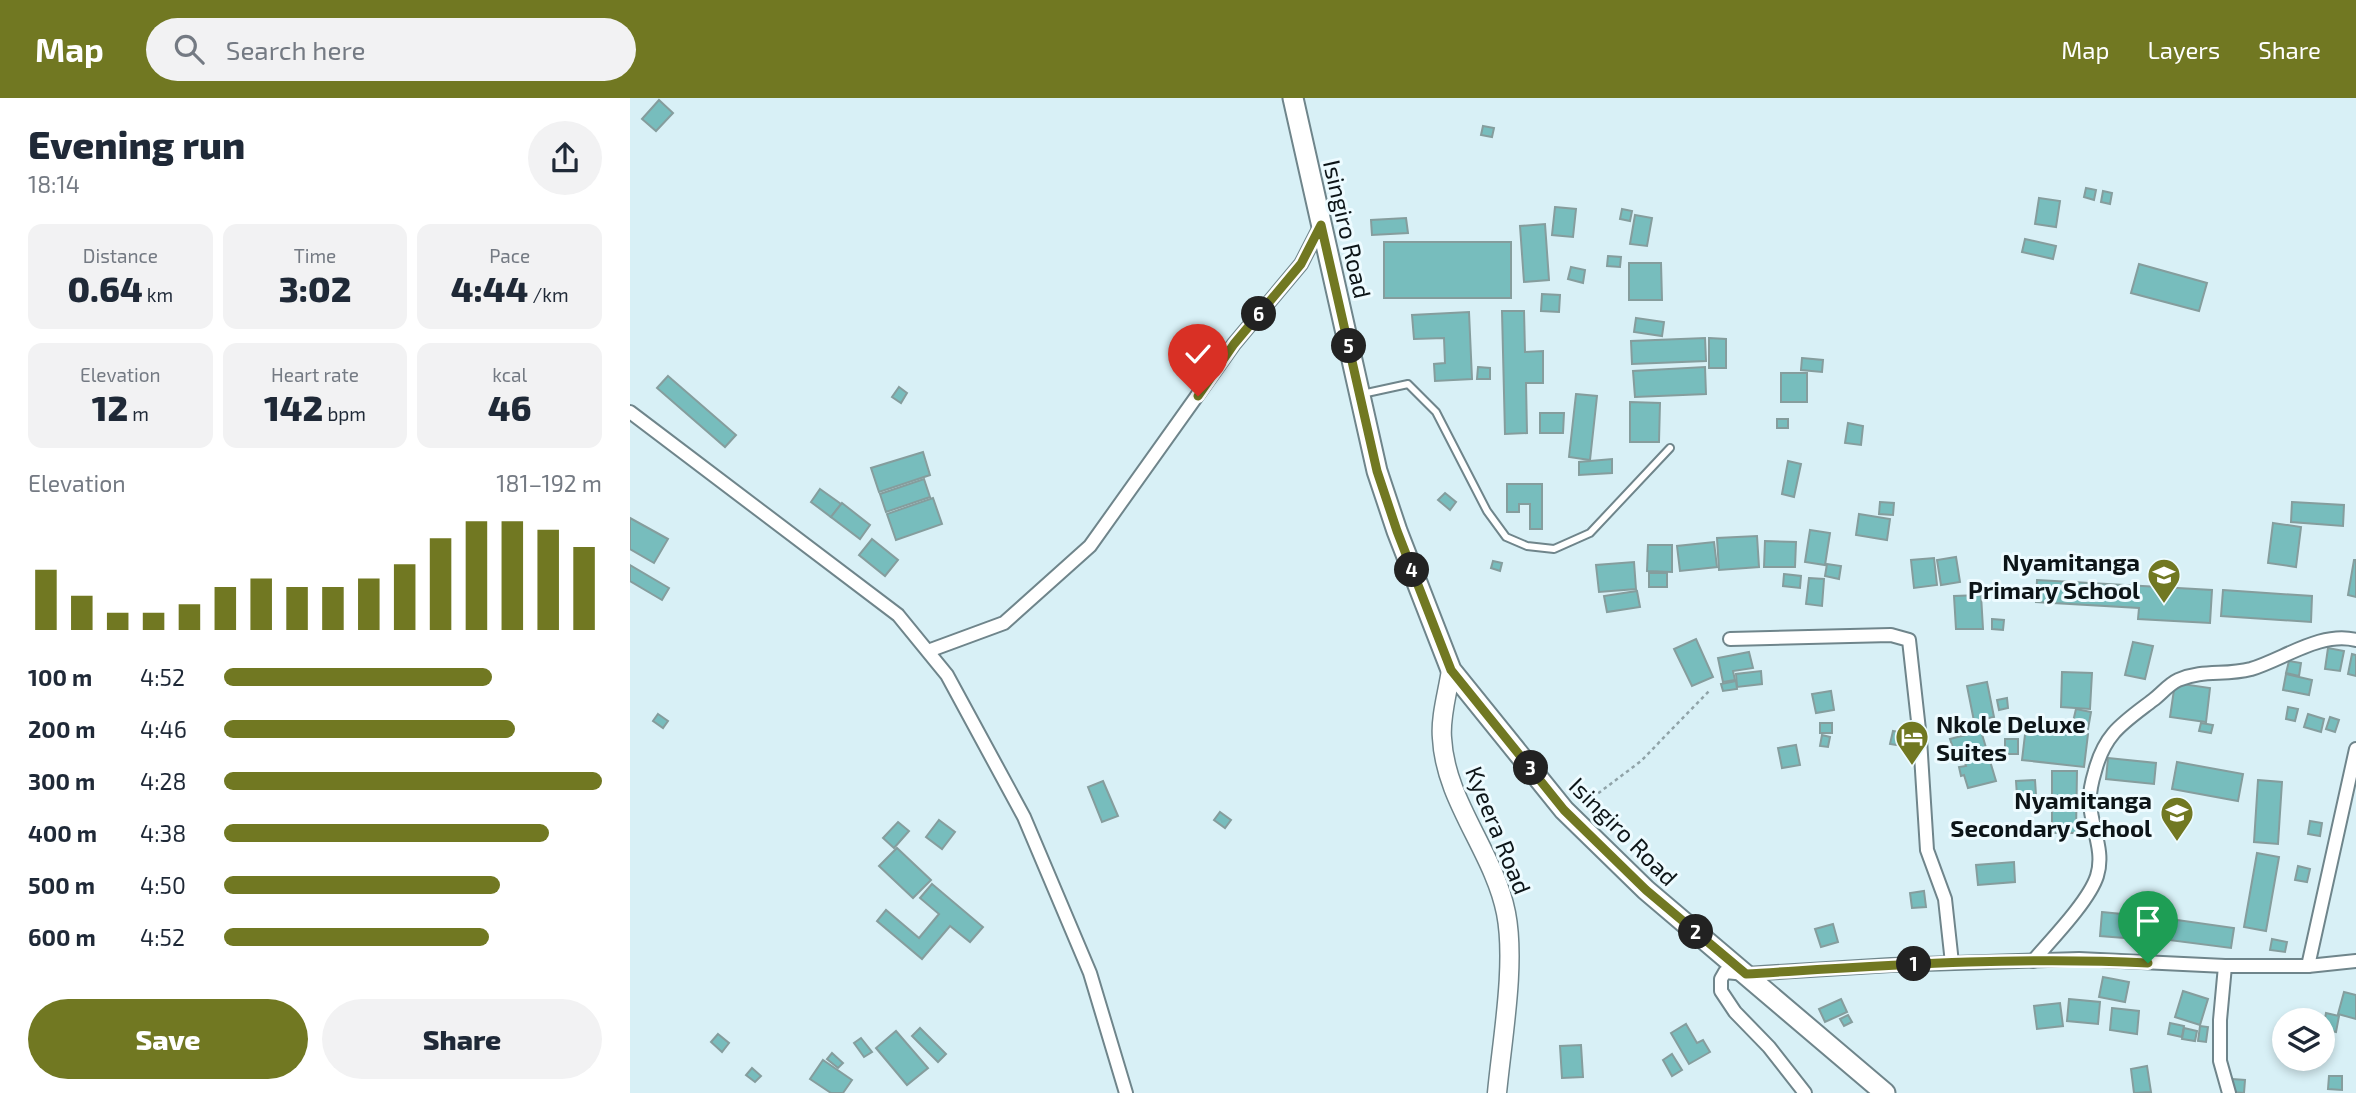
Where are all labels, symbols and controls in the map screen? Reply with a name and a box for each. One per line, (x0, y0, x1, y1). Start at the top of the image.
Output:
search box (146, 18, 636, 81)
text: Map (35, 29, 104, 69)
icon: search (170, 30, 208, 68)
text: Search here (226, 34, 365, 65)
text: Map (2061, 35, 2109, 64)
text: Layers (2147, 35, 2220, 64)
text: Share (2258, 35, 2321, 64)
text: Evening run (28, 121, 245, 167)
button: share (528, 121, 602, 195)
street label: Isingiro Road (1318, 157, 1378, 301)
text: 18:14 (28, 170, 80, 198)
text: Distance (83, 244, 158, 267)
text: Time (294, 244, 336, 267)
text: Pace (489, 244, 530, 267)
text: 0.64 (67, 267, 143, 309)
text: 3:02 (279, 267, 351, 309)
text: 4:44 (451, 267, 528, 309)
text: km (143, 283, 173, 306)
text: /km (528, 283, 569, 306)
pin: 6 (1242, 296, 1276, 332)
text: 6 (1253, 302, 1264, 325)
pin (1168, 324, 1228, 396)
pin: 5 (1332, 328, 1366, 364)
text: 5 (1343, 334, 1354, 357)
icon: check (1179, 335, 1217, 373)
text: Elevation (80, 363, 161, 386)
text: Heart rate (271, 363, 359, 386)
text: kcal (492, 363, 527, 386)
text: 12 (92, 386, 128, 428)
text: 142 (264, 386, 323, 428)
text: 46 (488, 386, 532, 428)
text: m (128, 402, 149, 425)
text: bpm (323, 402, 366, 425)
text: Elevation (28, 469, 126, 497)
text: 181–192 m (496, 469, 602, 497)
place label: Nyamitanga Primary School (1968, 547, 2140, 604)
pin: 4 (1394, 552, 1430, 588)
school or university icon: Nyamitanga Primary School (2145, 556, 2183, 605)
text: 4 (1405, 558, 1418, 581)
text: 100 m (28, 663, 92, 691)
text: 4:52 (140, 663, 185, 691)
place label: Nkole Deluxe Suites (1936, 709, 2086, 766)
text: 200 m (28, 715, 96, 743)
text: 4:46 (140, 715, 187, 743)
hotel icon: Nkole Deluxe Suites (1893, 718, 1931, 767)
pin: 3 (1514, 750, 1548, 786)
text: 3 (1525, 756, 1536, 779)
street label: Kyeera Road (1460, 762, 1538, 898)
text: 300 m (28, 767, 95, 795)
text: 4:28 (140, 767, 186, 795)
street label: Isingiro Road (1564, 771, 1684, 891)
place label: Nyamitanga Secondary School (1950, 785, 2152, 842)
school or university icon: Nyamitanga Secondary School (2158, 794, 2196, 843)
text: 400 m (28, 819, 97, 847)
text: 4:38 (140, 819, 186, 847)
text: 500 m (28, 871, 95, 899)
text: 4:50 (140, 871, 186, 899)
pin (2118, 891, 2178, 963)
icon: arrive (2129, 902, 2167, 940)
pin: 2 (1678, 914, 1714, 950)
text: 2 (1690, 920, 1701, 943)
text: 600 m (28, 923, 96, 951)
text: 4:52 (140, 923, 185, 951)
pin: 1 (1896, 946, 1932, 982)
text: 1 (1909, 952, 1918, 975)
button: Save (28, 999, 308, 1079)
button: Share (322, 999, 602, 1079)
map controls (2272, 1008, 2335, 1071)
button: layers (2272, 1008, 2335, 1071)

